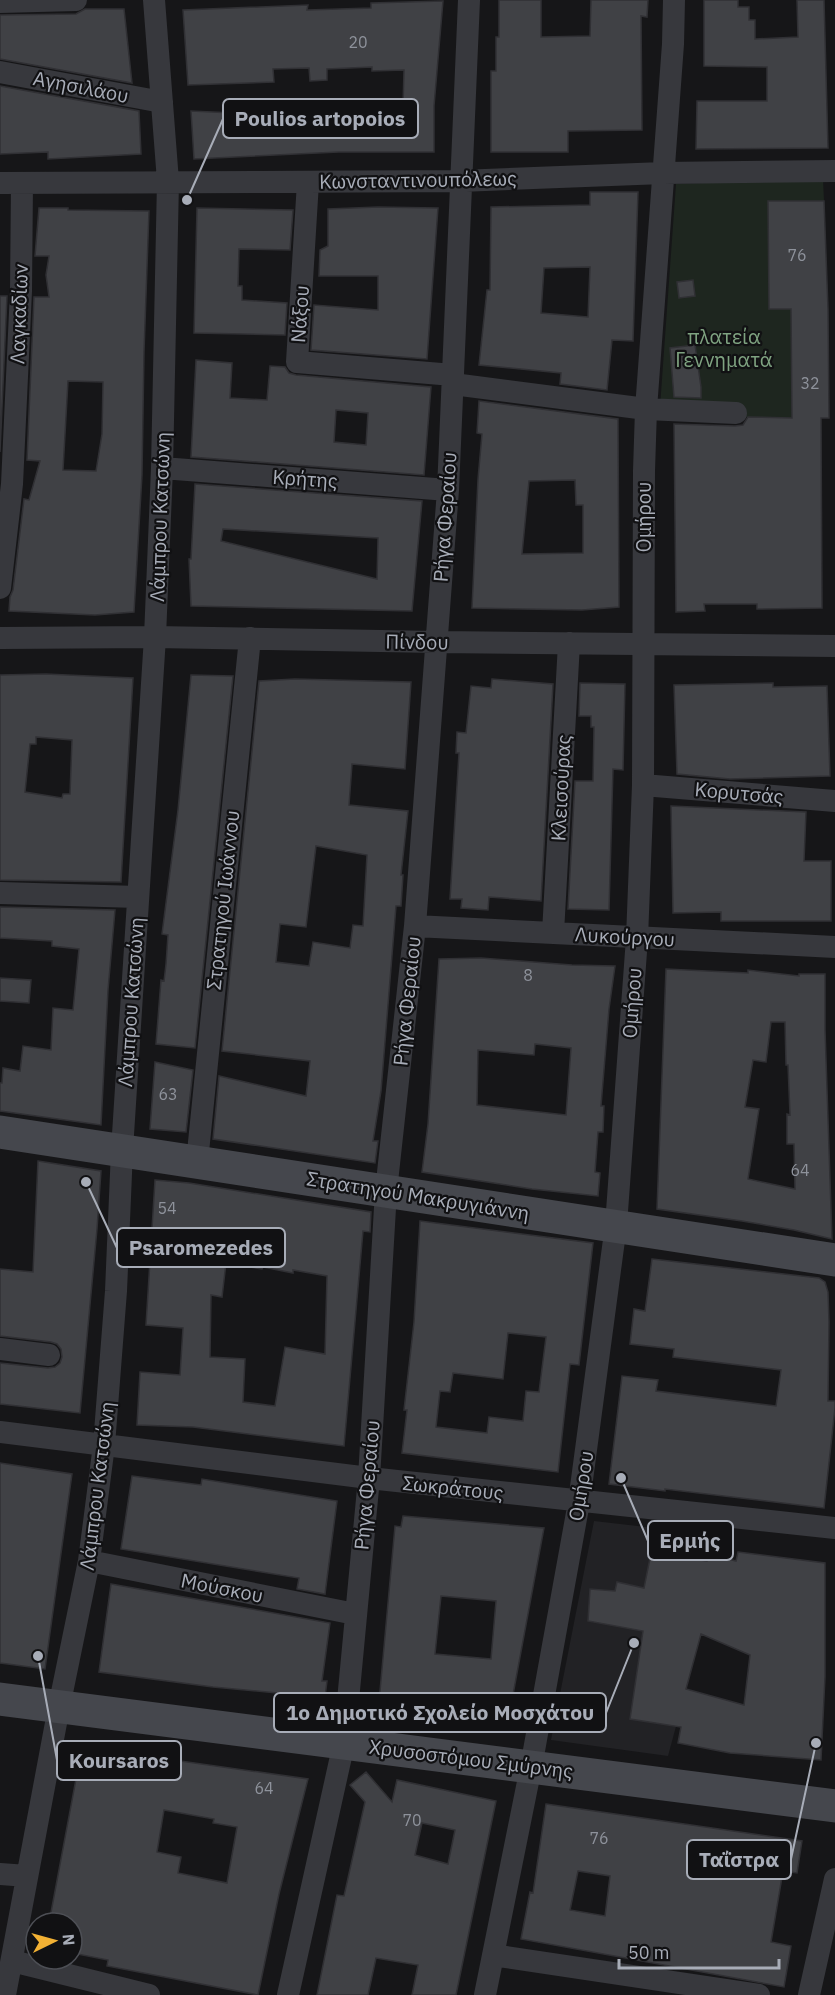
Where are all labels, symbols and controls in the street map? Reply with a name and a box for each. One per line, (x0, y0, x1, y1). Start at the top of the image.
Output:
house number: 20 (348, 32, 368, 52)
street label: Αγησιλάου (31, 64, 131, 109)
callout: Poulios artopoios (223, 99, 418, 138)
text: Poulios artopoios (235, 104, 405, 132)
street label: Κωνσταντινουπόλεως (319, 164, 517, 195)
house number: 76 (787, 245, 807, 265)
street label: Λαγκαδίων (3, 263, 34, 365)
street label: Νάξου (284, 284, 315, 344)
park label: πλατεία Γεννηματά (675, 323, 773, 373)
house number: 32 (800, 373, 820, 393)
street label: Λάμπρου Κατσώνη (143, 431, 176, 603)
street label: Ρήγα Φεραίου (426, 451, 463, 583)
street label: Κρήτης (271, 463, 339, 494)
street label: Ομήρου (630, 482, 657, 552)
street label: Πίνδου (385, 627, 449, 656)
street label: Κλεισούρας (544, 734, 577, 842)
street label: Κορυτσάς (694, 775, 785, 810)
street label: Στρατηγού Ιωάννου (200, 809, 245, 991)
street label: Λάμπρου Κατσώνη (111, 916, 150, 1088)
street label: Λυκούργου (574, 920, 676, 953)
street label: Ρήγα Φεραίου (386, 935, 427, 1067)
house number: 8 (523, 965, 533, 985)
street label: Ομήρου (616, 967, 647, 1039)
house number: 63 (158, 1084, 178, 1104)
house number: 64 (790, 1160, 810, 1180)
street label: Στρατηγού Μακρυγιάννη (305, 1165, 531, 1226)
house number: 54 (157, 1198, 177, 1218)
callout: Psaromezedes (117, 1228, 285, 1267)
text: Psaromezedes (129, 1233, 273, 1261)
street label: Λάμπρου Κατσώνη (73, 1400, 120, 1572)
street label: Ρήγα Φεραίου (347, 1419, 386, 1551)
street label: Ομήρου (562, 1449, 599, 1523)
street label: Σωκράτους (401, 1469, 505, 1506)
callout: Ερμής (648, 1521, 733, 1560)
text: Ερμής (659, 1526, 721, 1554)
street label: Μούσκου (179, 1566, 266, 1609)
callout: 1ο Δημοτικό Σχολείο Μοσχάτου (274, 1693, 606, 1732)
text: 1ο Δημοτικό Σχολείο Μοσχάτου (286, 1698, 594, 1726)
street label: Χρυσοστόμου Σμύρνης (368, 1733, 575, 1784)
callout: Koursaros (57, 1741, 181, 1780)
text: Koursaros (69, 1746, 169, 1774)
house number: 64 (254, 1778, 274, 1798)
house number: 70 (402, 1810, 422, 1830)
house number: 76 (589, 1828, 609, 1848)
callout: Ταΐστρα (687, 1840, 791, 1879)
text: Ταΐστρα (699, 1845, 779, 1873)
north arrow (24, 1911, 84, 1971)
scale bar (619, 1932, 780, 1970)
text: N (58, 1933, 79, 1946)
text: 50 m (628, 1941, 670, 1964)

